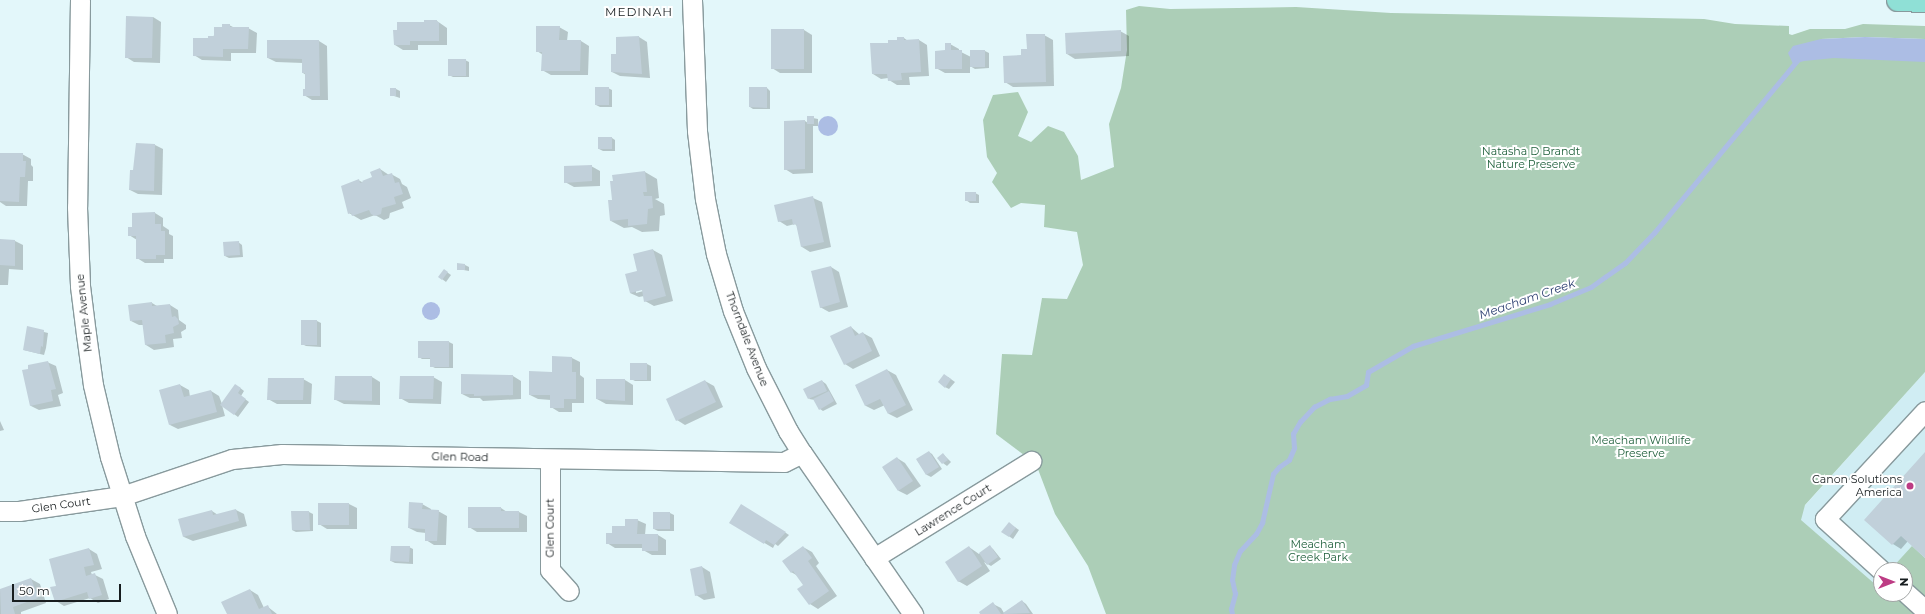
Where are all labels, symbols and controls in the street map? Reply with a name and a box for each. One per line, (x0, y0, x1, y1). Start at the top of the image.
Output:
district label: MEDINAH (605, 5, 673, 19)
park label: Natasha D Brandt Nature Preserve (1482, 145, 1580, 171)
street label: Maple Avenue (73, 273, 95, 353)
water label: Meacham Creek (1477, 276, 1577, 322)
street label: Thorndale Avenue (723, 290, 771, 388)
park label: Meacham Wildlife Preserve (1591, 434, 1691, 460)
street label: Glen Road (431, 450, 489, 464)
place label: Canon Solutions America (1812, 473, 1902, 499)
street label: Lawrence Court (912, 481, 994, 539)
marker: Canon Solutions America (1905, 481, 1915, 491)
street label: Glen Court (31, 494, 91, 516)
street label: Glen Court (543, 498, 557, 558)
park label: Meacham Creek Park (1288, 538, 1348, 564)
north arrow (1873, 562, 1913, 602)
scale bar (14, 576, 123, 602)
text: N (1897, 578, 1911, 586)
text: 50 m (19, 583, 50, 598)

